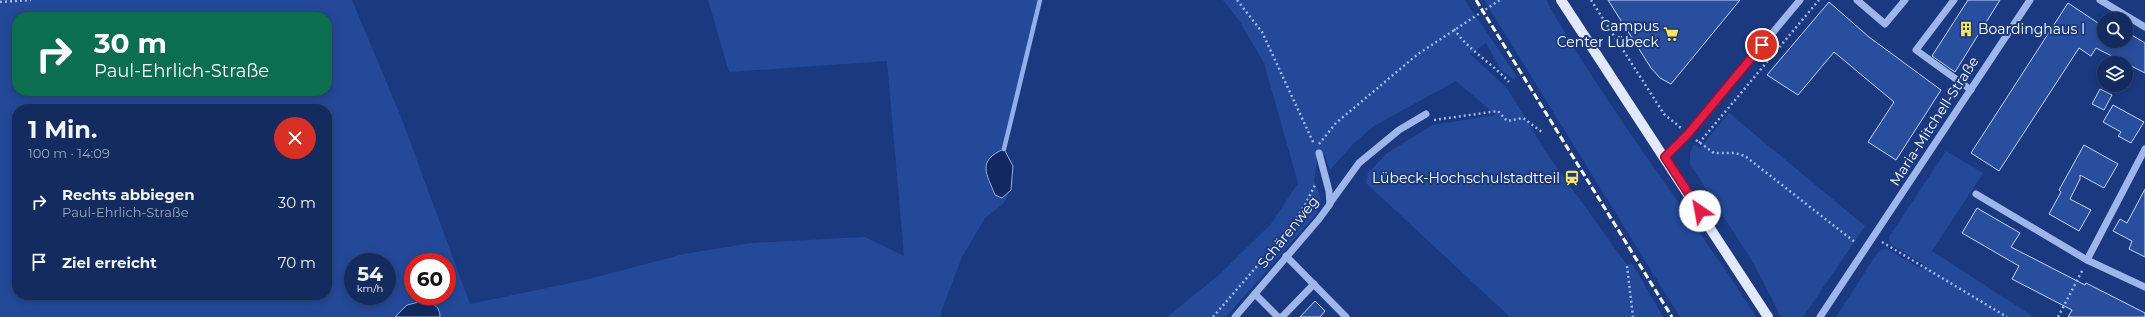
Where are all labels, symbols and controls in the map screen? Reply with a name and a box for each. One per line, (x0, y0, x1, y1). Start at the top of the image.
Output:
map controls (2097, 12, 2133, 92)
button: search (2097, 12, 2133, 48)
place label: Campus Center Lübeck (1557, 17, 1660, 51)
building icon: Boardinghaus I (1957, 20, 1975, 38)
place label: Boardinghaus I (1978, 20, 2085, 38)
supermarket icon: Campus Center Lübeck (1662, 25, 1680, 43)
text: 30 m (94, 26, 167, 60)
icon: right (28, 28, 80, 80)
pin (1745, 28, 1779, 62)
icon: arrive (1751, 34, 1773, 56)
street label: Maria-Mitchell-Straße (1885, 53, 1983, 189)
button: layers (2097, 56, 2133, 92)
text: Paul-Ehrlich-Straße (94, 60, 269, 82)
text: 1 Min. (28, 115, 97, 144)
button: close (274, 117, 316, 159)
text: 100 m · 14:09 (28, 145, 110, 161)
place label: Lübeck-Hochschulstadtteil (1372, 169, 1560, 187)
station icon: Lübeck-Hochschulstadtteil (1563, 169, 1581, 187)
text: Rechts abbiegen (62, 185, 195, 204)
position arrow (1679, 190, 1721, 232)
icon: right (28, 191, 50, 213)
street label: Schärenweg (1253, 192, 1323, 272)
text: 30 m (278, 193, 316, 212)
text: Paul-Ehrlich-Straße (62, 204, 189, 220)
icon: arrive (28, 251, 50, 273)
text: Ziel erreicht (62, 253, 157, 272)
text: 70 m (278, 253, 316, 272)
speed limit sign: 60 (404, 253, 456, 305)
text: 54 (357, 262, 383, 286)
text: km/h (357, 282, 383, 295)

